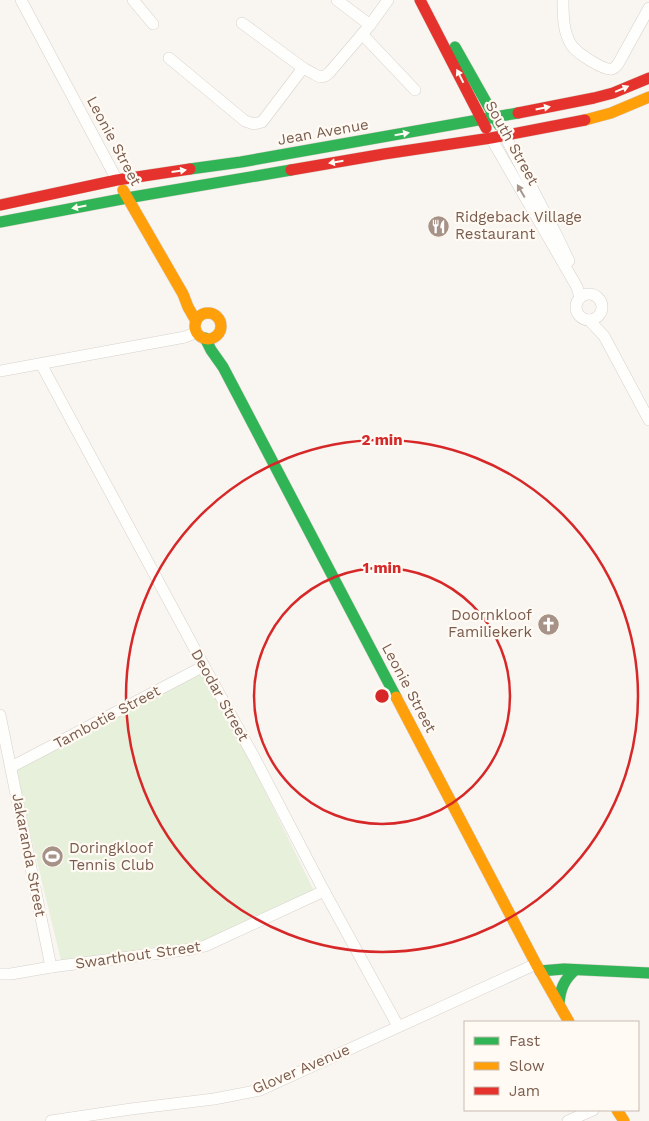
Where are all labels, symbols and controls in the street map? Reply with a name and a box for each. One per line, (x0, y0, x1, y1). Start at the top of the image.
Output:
one-way arrow (456, 69, 464, 84)
one-way arrow (615, 85, 629, 93)
street label: Leonie Street (83, 93, 145, 189)
street label: South Street (481, 98, 543, 189)
one-way arrow (535, 104, 551, 112)
street label: Jean Avenue (276, 115, 370, 149)
one-way arrow (395, 129, 411, 137)
one-way arrow (328, 159, 344, 167)
one-way arrow (172, 167, 188, 175)
one-way arrow (517, 185, 526, 198)
one-way arrow (71, 203, 87, 211)
place label: Ridgeback Village Restaurant (455, 208, 582, 243)
restaurant icon: Ridgeback Village Restaurant (427, 214, 451, 238)
text: 2 min (361, 431, 403, 449)
text: 1 min (363, 559, 401, 577)
place label: Doornkloof Familiekerk (448, 606, 532, 641)
church icon: Doornkloof Familiekerk (536, 612, 560, 636)
street label: Leonie Street (378, 640, 440, 736)
street label: Deodar Street (187, 646, 253, 745)
street label: Tambotie Street (51, 681, 164, 753)
centre of rings (373, 687, 391, 705)
street label: Jakaranda Street (8, 792, 50, 919)
place label: Doringkloof Tennis Club (69, 839, 154, 874)
sports icon: Doringkloof Tennis Club (41, 845, 65, 869)
street label: Swarthout Street (74, 937, 203, 973)
legend (464, 1021, 639, 1111)
text: Fast (509, 1032, 541, 1050)
street label: Glover Avenue (249, 1040, 353, 1098)
text: Slow (509, 1057, 545, 1075)
text: Jam (509, 1082, 540, 1100)

